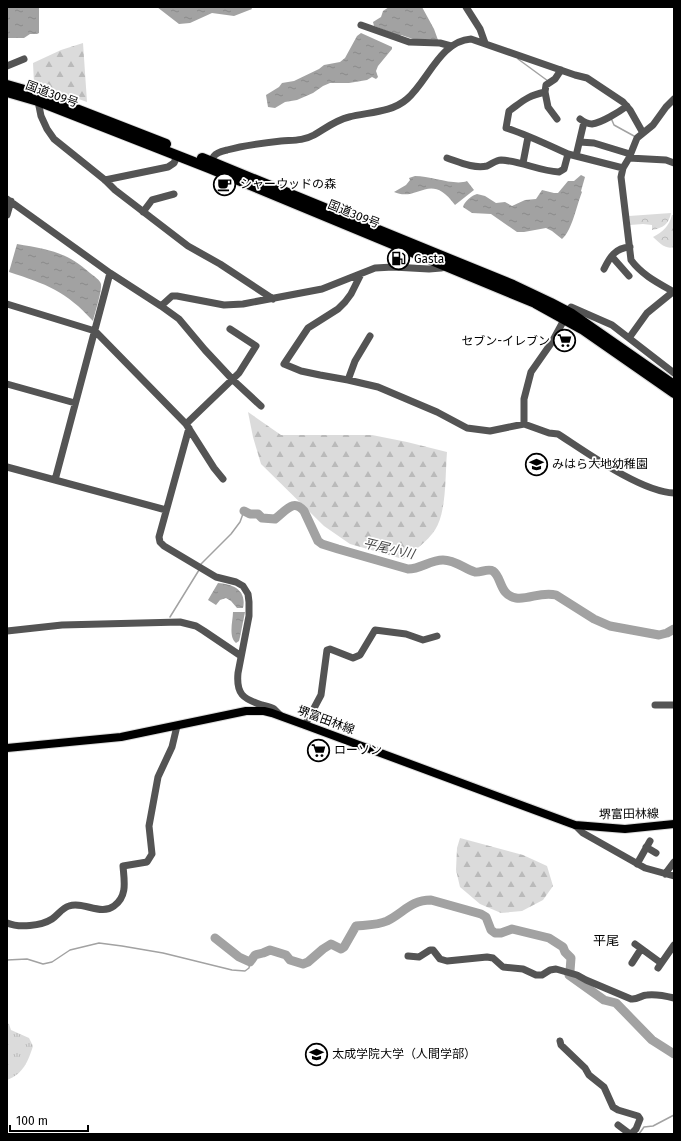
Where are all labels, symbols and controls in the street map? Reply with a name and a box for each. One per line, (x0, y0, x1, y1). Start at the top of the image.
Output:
street label: 国道309号 (24, 78, 80, 110)
cafe icon: シャーウッドの森 (212, 171, 238, 197)
place label: シャーウッドの森 (240, 177, 336, 191)
street label: 国道309号 (326, 197, 382, 231)
fuel station icon: Gasta (386, 246, 412, 272)
place label: Gasta (414, 252, 444, 266)
supermarket icon: セブン-イレブン (552, 328, 578, 354)
place label: セブン-イレブン (461, 334, 550, 348)
school or university icon: みはら大地幼稚園 (523, 451, 549, 477)
place label: みはら大地幼稚園 (552, 457, 648, 471)
water label: 平尾小川 (362, 535, 418, 562)
street label: 堺富田林線 (295, 703, 357, 737)
supermarket icon: ローソン (306, 737, 332, 763)
place label: ローソン (334, 743, 382, 757)
street label: 堺富田林線 (599, 806, 659, 822)
district label: 平尾 (593, 933, 619, 948)
school or university icon: 太成学院大学（人間学部） (304, 1041, 330, 1067)
place label: 太成学院大学（人間学部） (332, 1047, 476, 1061)
scale bar (10, 1107, 88, 1133)
text: 100 m (16, 1114, 48, 1128)

